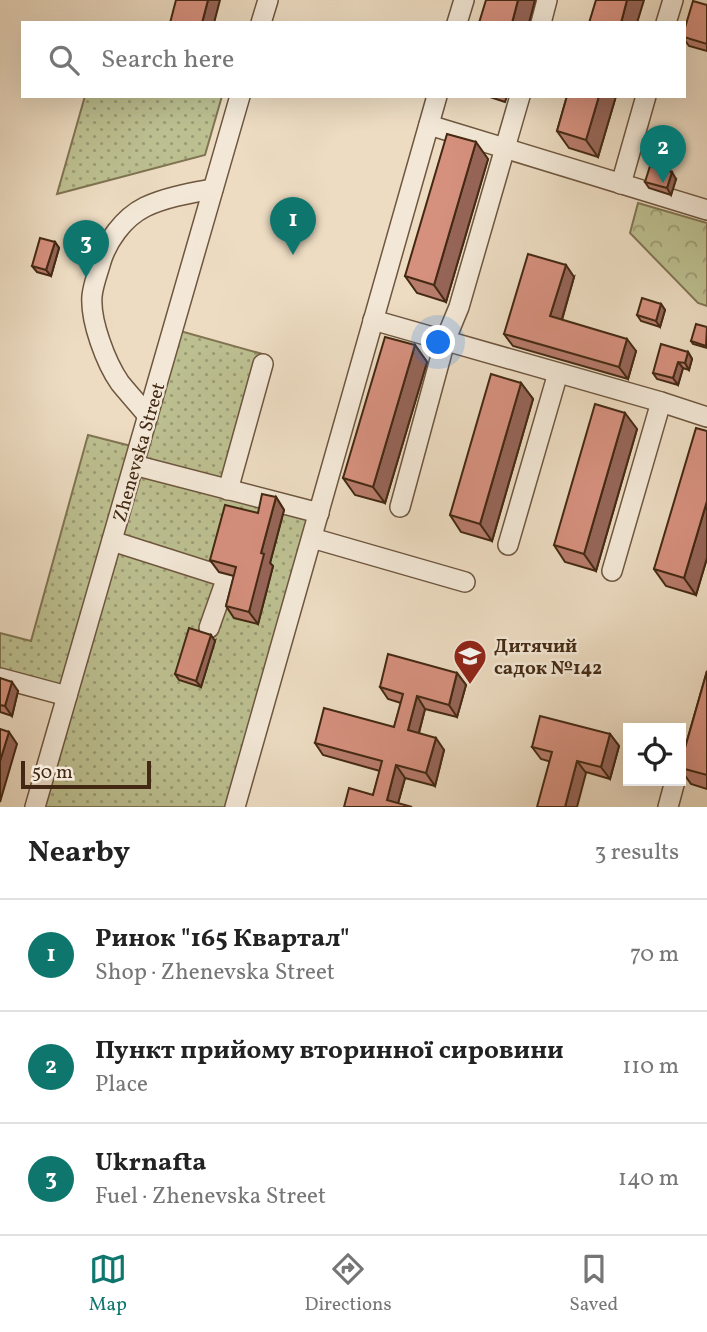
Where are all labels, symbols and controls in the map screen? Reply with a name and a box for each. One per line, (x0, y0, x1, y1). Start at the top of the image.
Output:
search box (21, 21, 686, 98)
icon: search (45, 41, 83, 79)
text: Search here (101, 42, 234, 78)
pin: 2 (640, 125, 686, 183)
pin: 1 (270, 197, 316, 255)
pin: 3 (63, 220, 109, 278)
your location (421, 325, 455, 359)
street label: Zhenevska Street (108, 379, 172, 525)
place label: Дитячий садок №142 (494, 634, 602, 682)
school or university icon: Дитячий садок №142 (451, 637, 489, 686)
map controls (623, 723, 686, 786)
button: locate (623, 723, 686, 786)
scale bar (21, 758, 150, 790)
text: 50 m (32, 760, 73, 786)
text: Nearby (28, 832, 130, 874)
text: 3 results (594, 837, 679, 869)
text: Ринок "165 Квартал" (95, 921, 350, 957)
text: 1 (46, 939, 56, 971)
text: 70 m (630, 939, 679, 971)
text: Shop · Zhenevska Street (95, 957, 335, 989)
text: Пункт прийому вторинної сировини (95, 1033, 564, 1069)
text: 2 (45, 1051, 57, 1083)
text: 110 m (622, 1051, 679, 1083)
text: Place (95, 1069, 148, 1101)
text: Ukrnafta (95, 1145, 206, 1181)
text: 3 (45, 1163, 57, 1195)
text: 140 m (618, 1163, 679, 1195)
text: Fuel · Zhenevska Street (95, 1181, 326, 1213)
tab: Map (89, 1250, 127, 1318)
tab: Directions (305, 1250, 392, 1318)
tab: Saved (569, 1250, 618, 1318)

